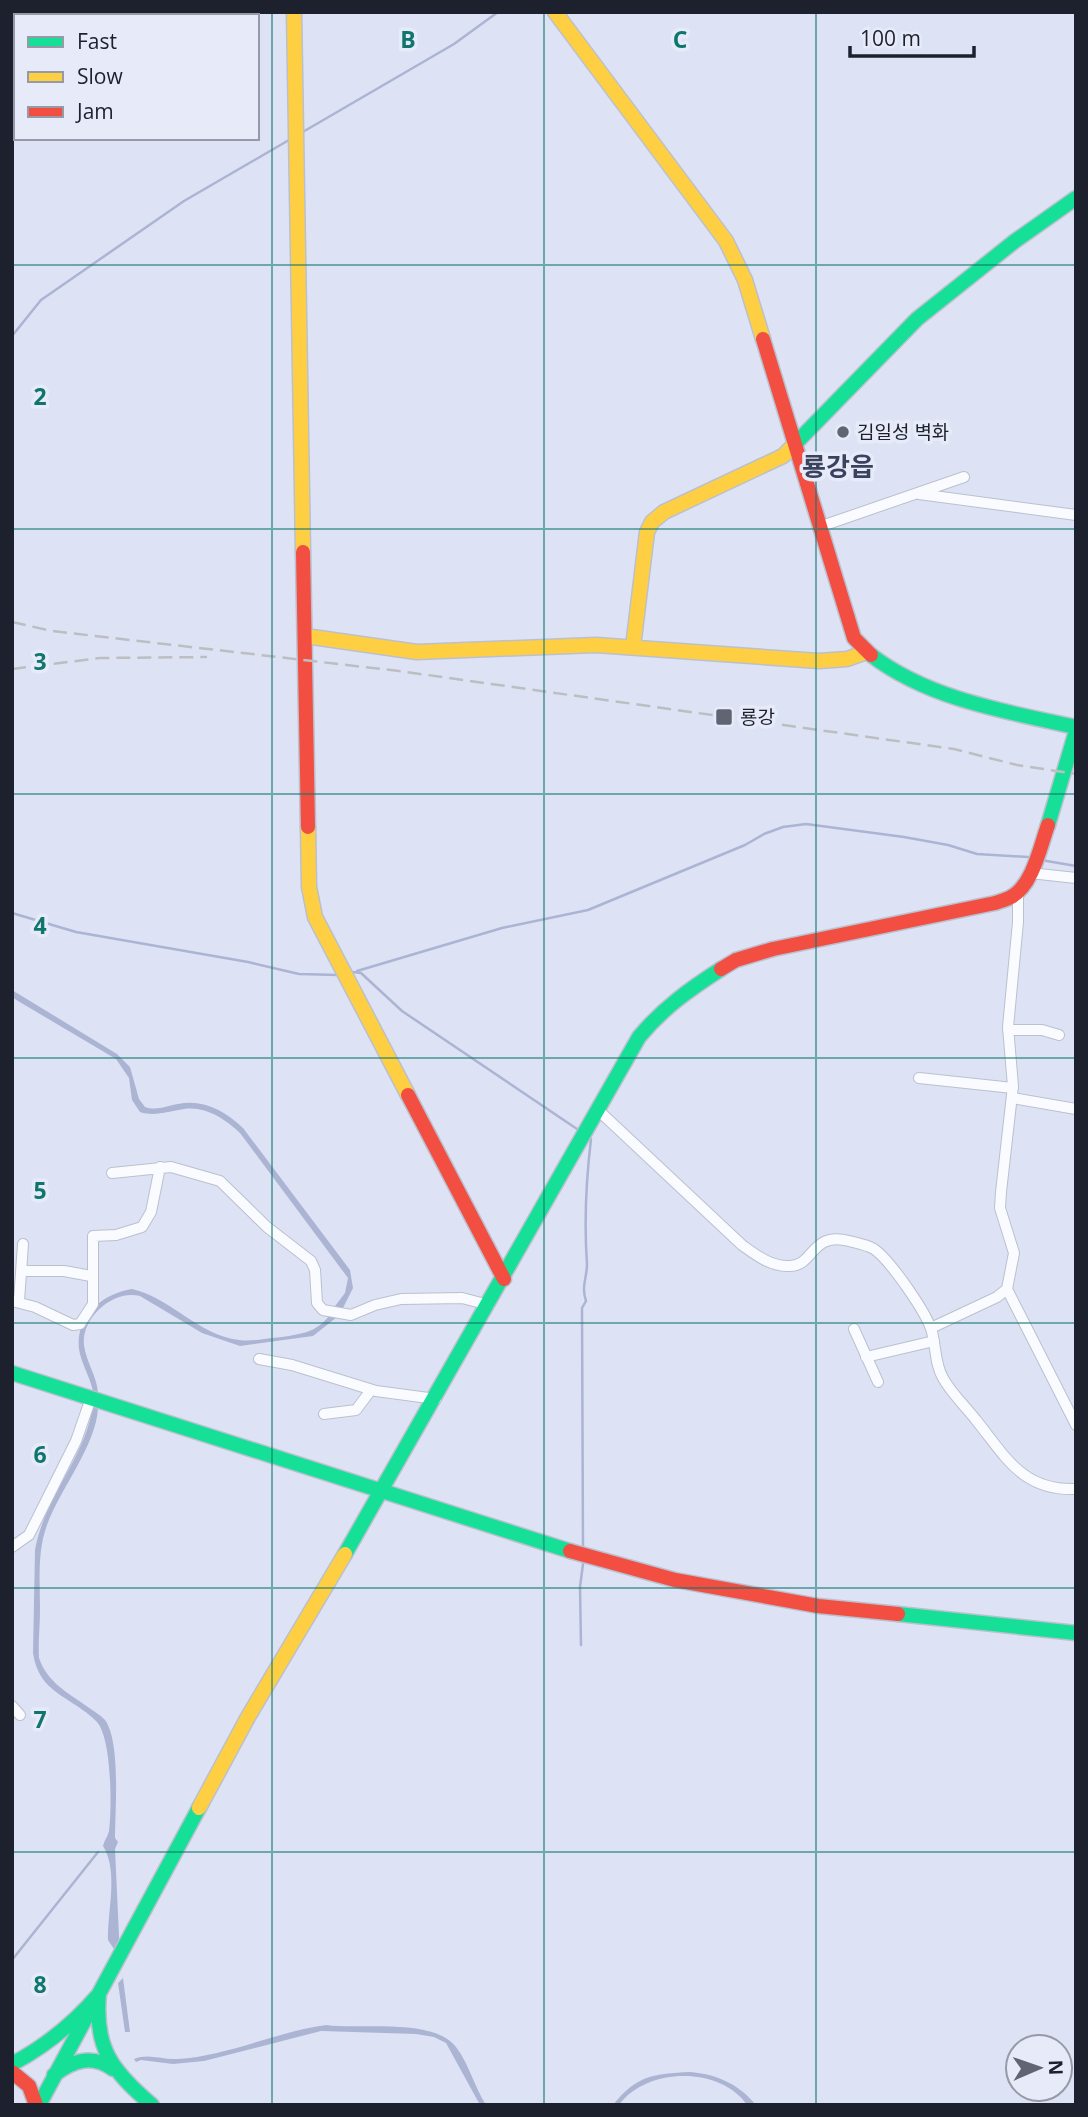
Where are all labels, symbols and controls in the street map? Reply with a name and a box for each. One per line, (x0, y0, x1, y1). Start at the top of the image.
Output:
legend (14, 14, 259, 140)
scale bar (850, 14, 974, 58)
text: B (400, 23, 416, 55)
text: C (673, 23, 687, 55)
text: 100 m (860, 24, 921, 52)
text: Fast (77, 27, 117, 55)
text: Slow (77, 62, 123, 90)
text: Jam (75, 97, 114, 125)
text: 2 (33, 380, 47, 412)
place label: 김일성 벽화 (857, 419, 949, 445)
marker: 김일성 벽화 (835, 424, 851, 440)
district label: 룡강읍 (802, 448, 874, 484)
text: 3 (33, 645, 47, 677)
place label: 룡강 (740, 704, 775, 730)
marker: 룡강 (714, 707, 734, 727)
text: 4 (33, 909, 47, 941)
text: 5 (33, 1174, 47, 1206)
text: 6 (33, 1438, 47, 1470)
text: 7 (33, 1703, 47, 1735)
text: 8 (33, 1968, 47, 2000)
north arrow (1004, 2033, 1074, 2103)
text: N (1043, 2059, 1069, 2076)

